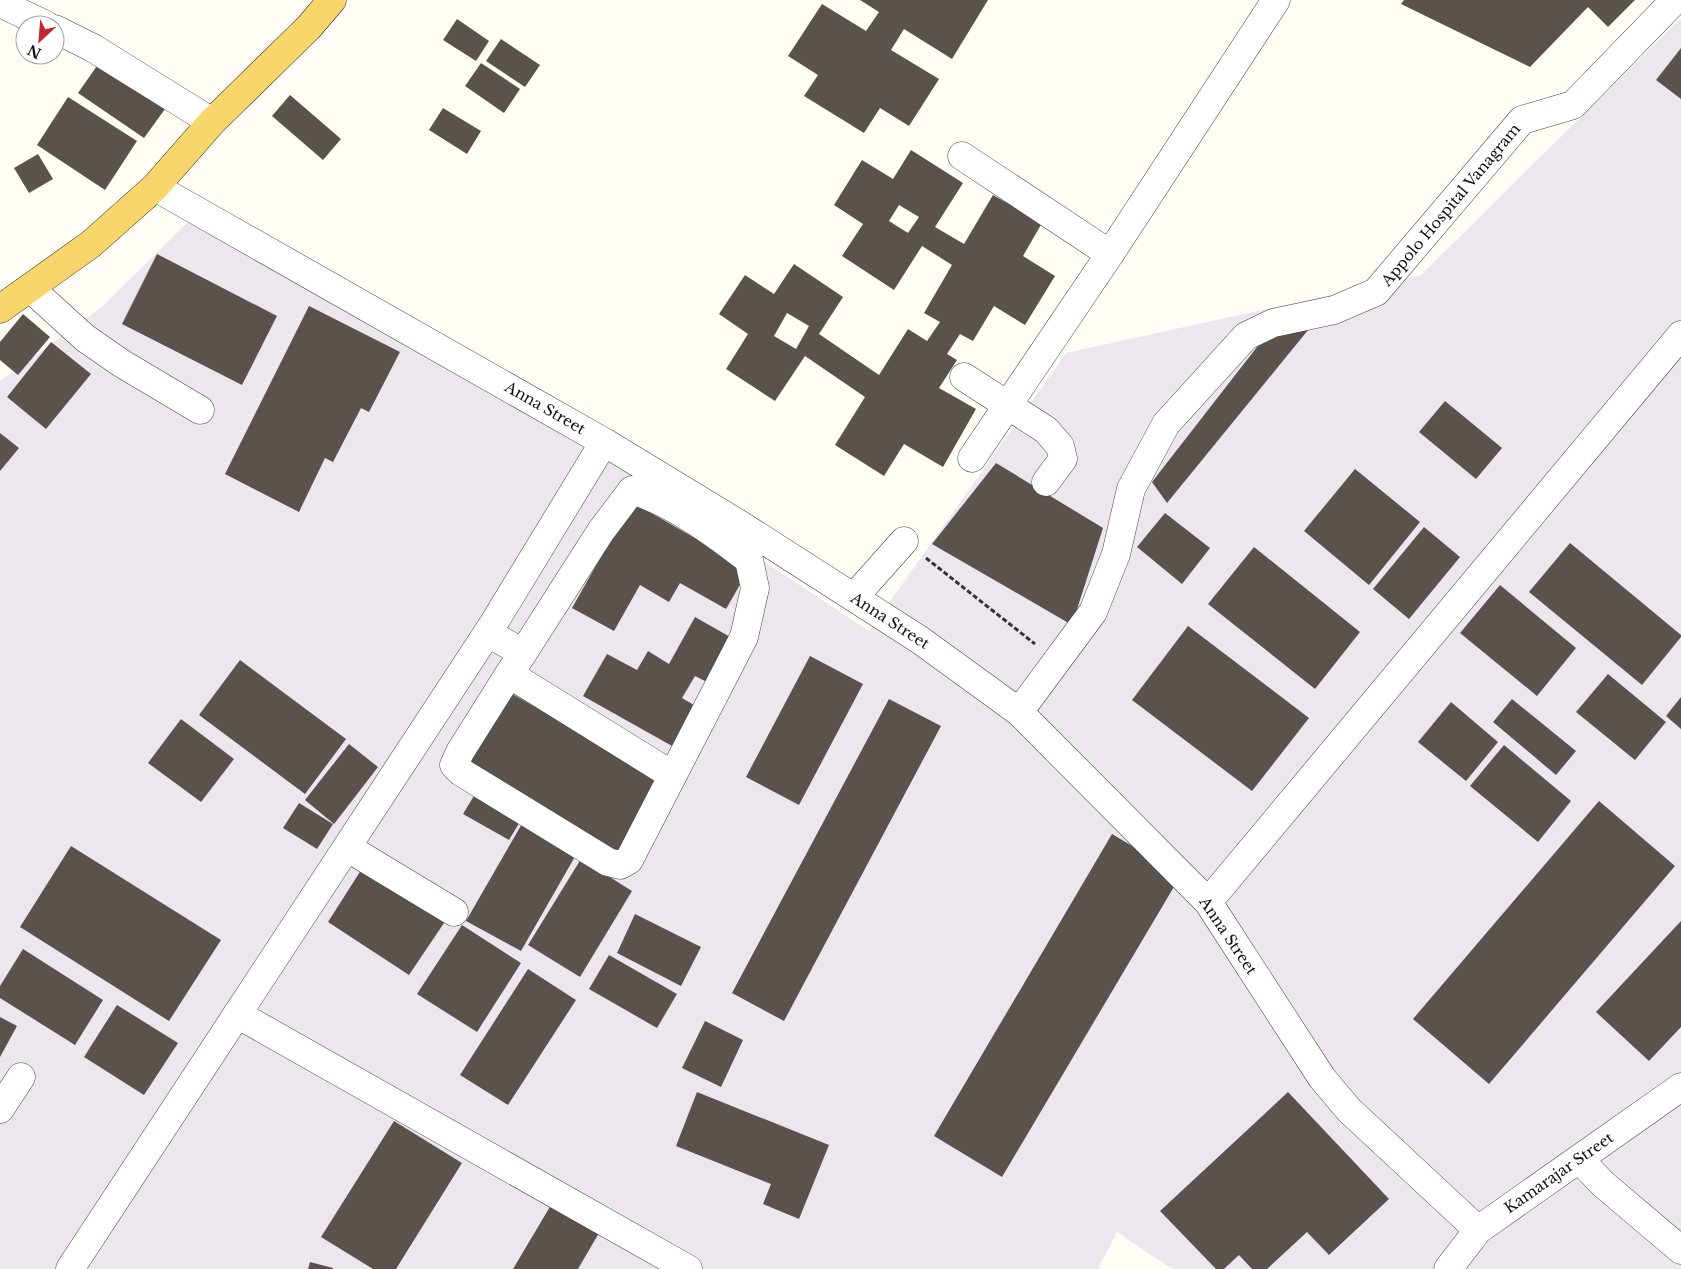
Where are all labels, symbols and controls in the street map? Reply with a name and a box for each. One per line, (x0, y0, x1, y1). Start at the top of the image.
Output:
north arrow (15, 15, 65, 65)
text: N (24, 41, 44, 63)
street label: Appolo Hospital Vanagram (1376, 119, 1524, 291)
street label: Anna Street (501, 376, 589, 438)
street label: Anna Street (847, 588, 933, 653)
street label: Anna Street (1195, 892, 1262, 979)
street label: Kamarajar Street (1500, 1128, 1617, 1217)

